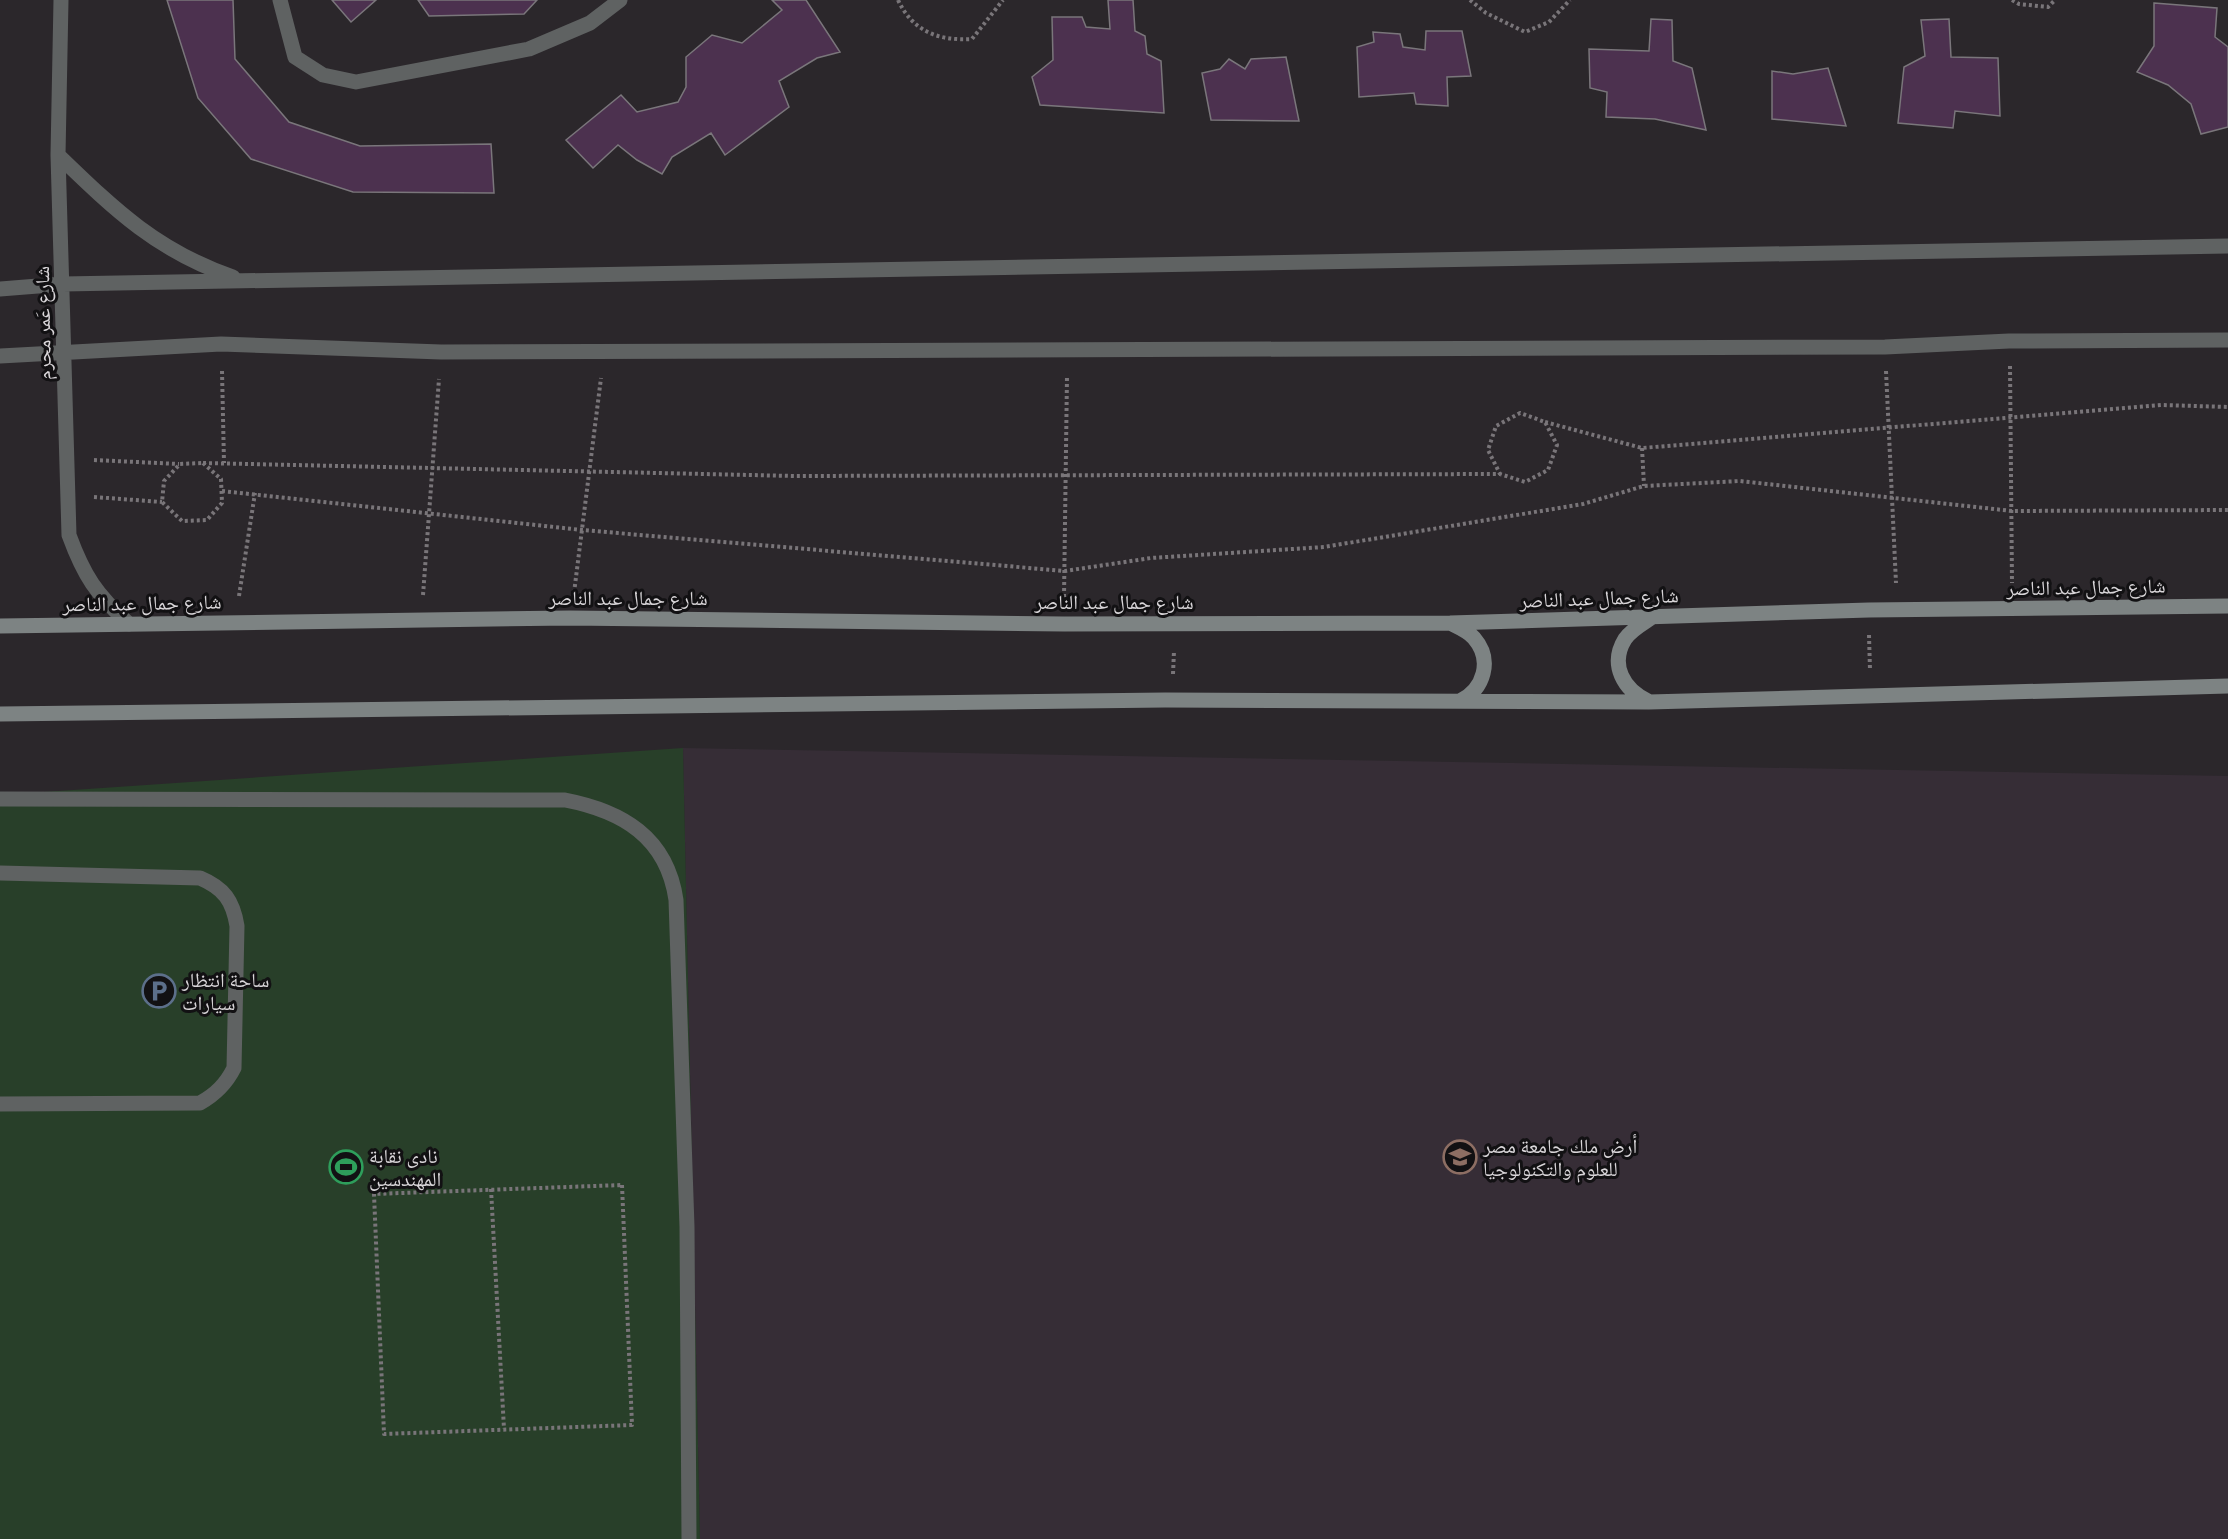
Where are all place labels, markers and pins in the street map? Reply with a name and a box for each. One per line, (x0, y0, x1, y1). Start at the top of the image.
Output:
place label: ساحة انتظار سيارات (181, 968, 270, 1015)
parking icon: ساحة انتظار سيارات (141, 973, 177, 1009)
place label: أرض ملك جامعة مصر للعلوم والتكنولوجيا (1482, 1134, 1637, 1183)
school or university icon: أرض ملك جامعة مصر للعلوم والتكنولوجيا (1442, 1139, 1478, 1175)
place label: نادى نقابة المهندسين (369, 1144, 441, 1191)
sports icon: نادى نقابة المهندسين (328, 1149, 364, 1185)

